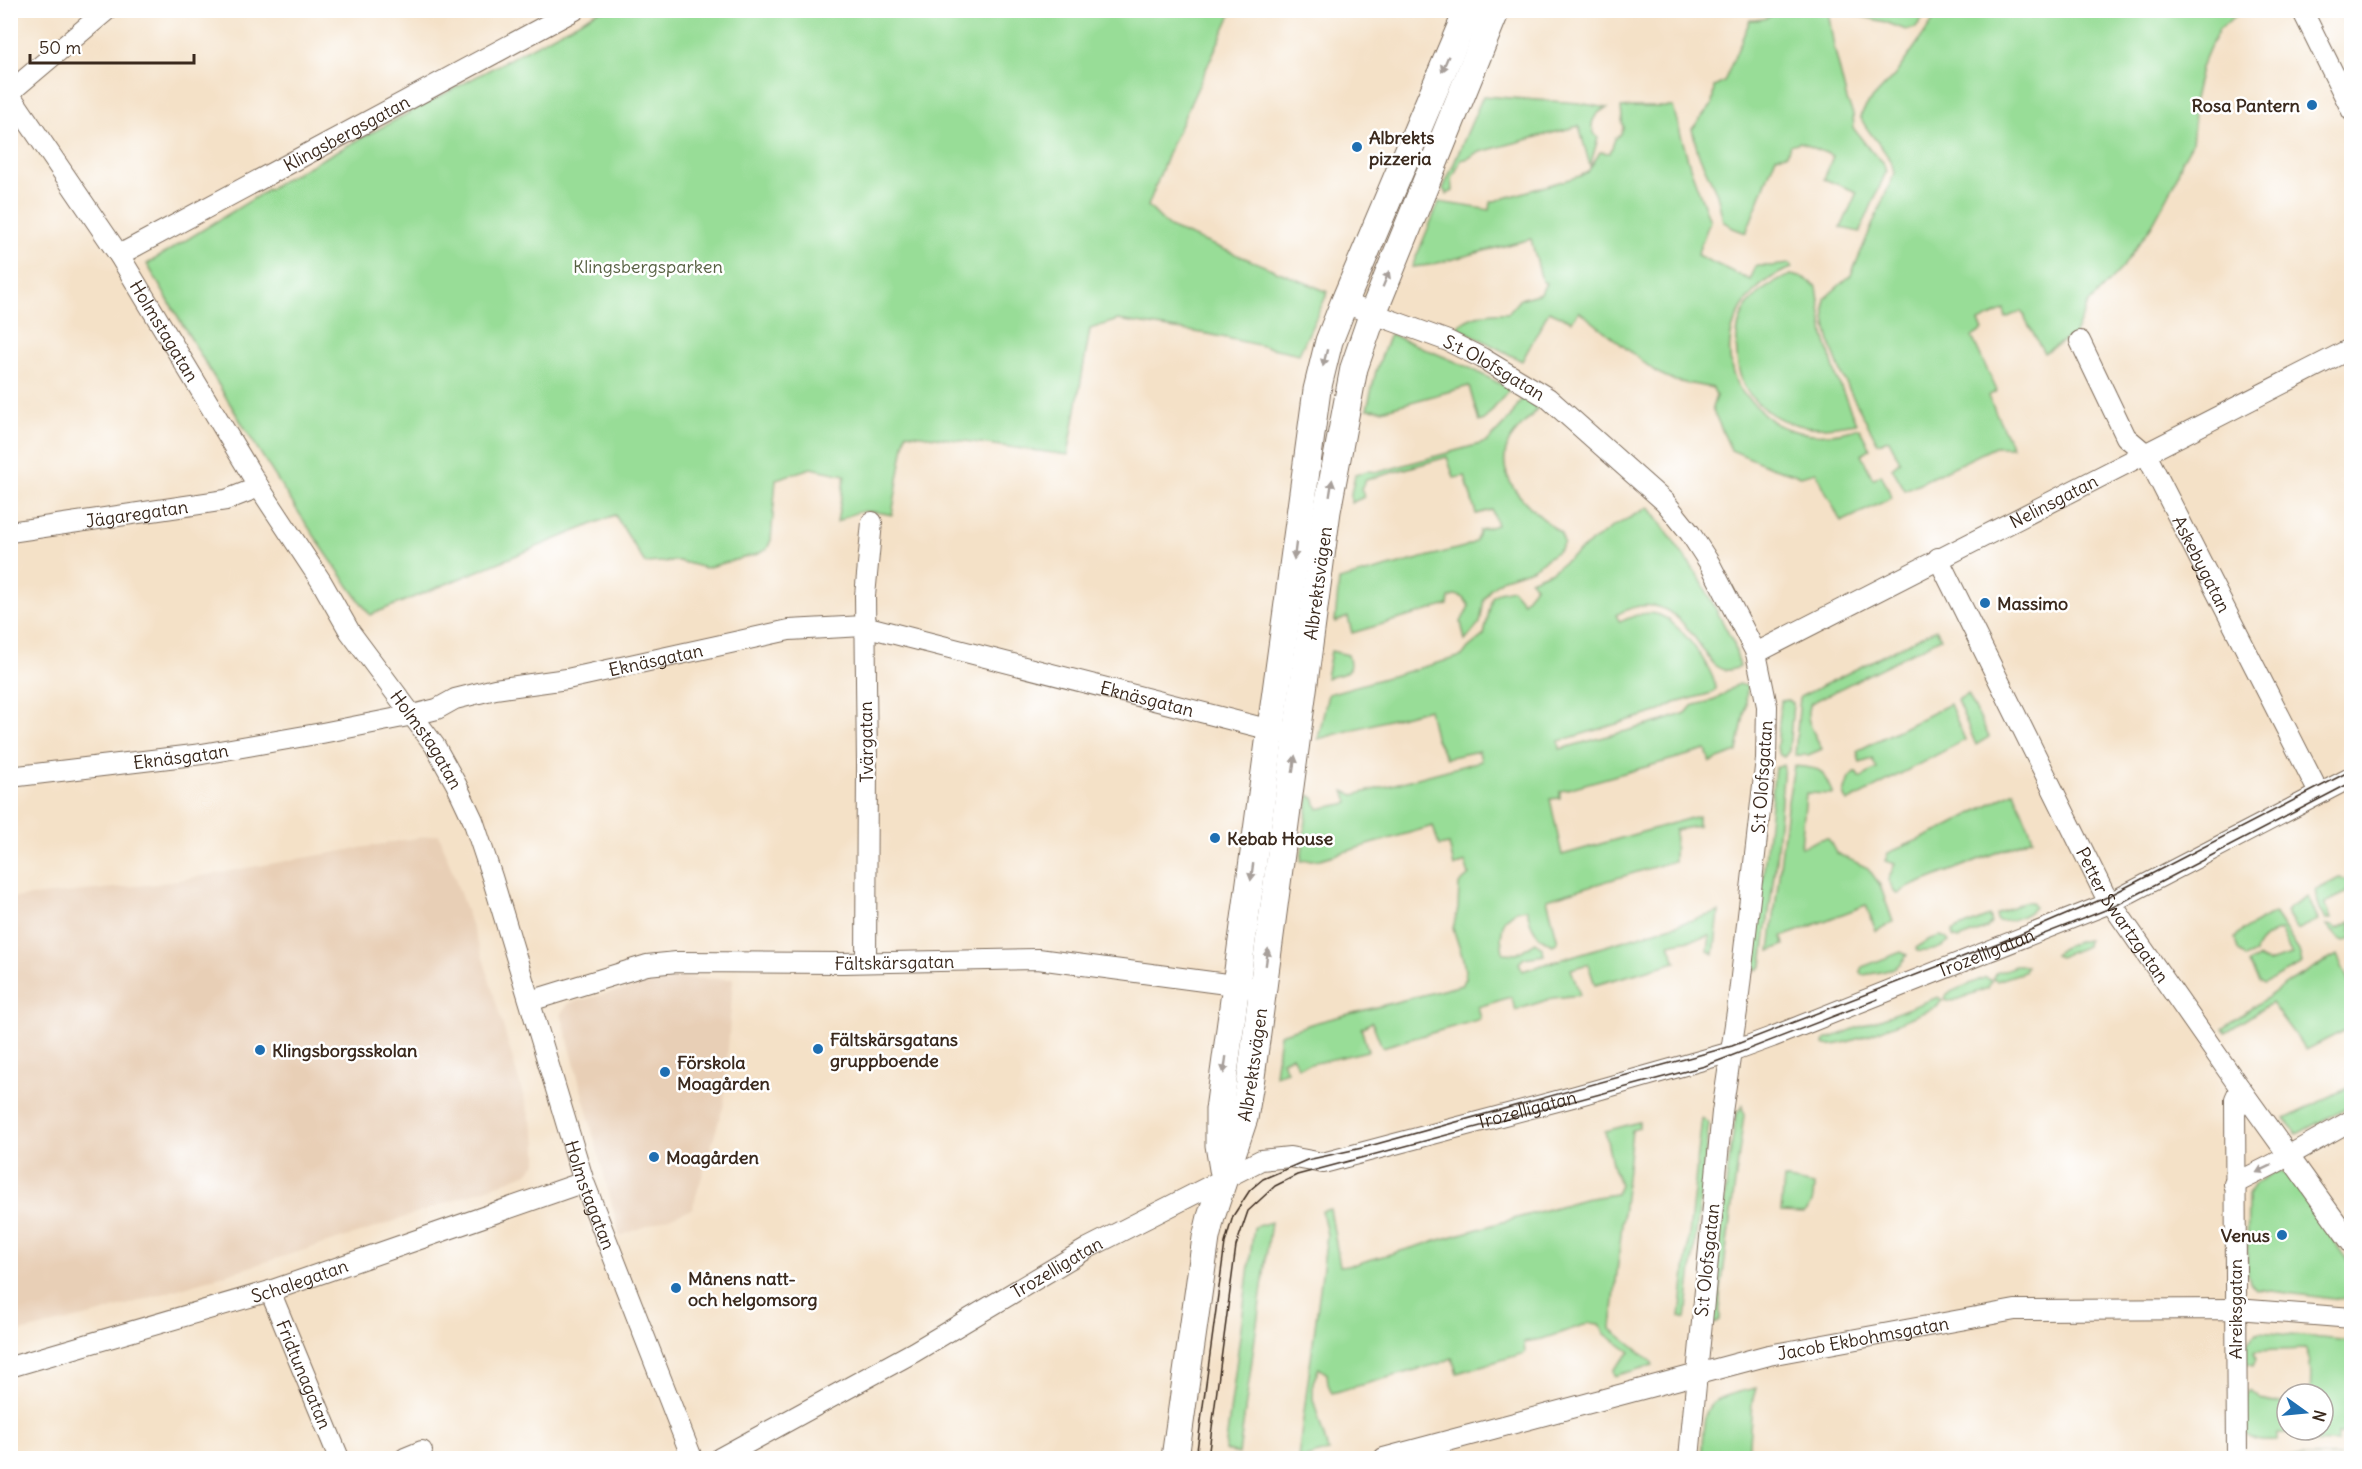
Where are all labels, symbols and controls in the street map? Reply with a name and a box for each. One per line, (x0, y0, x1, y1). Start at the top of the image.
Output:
scale bar (30, 27, 194, 65)
text: 50 m (39, 36, 81, 59)
one-way arrow (1440, 56, 1450, 74)
street label: Klingsbergsgatan (279, 90, 413, 176)
place label: Rosa Pantern (2192, 94, 2301, 117)
marker: Rosa Pantern (2305, 98, 2319, 112)
place label: Albrekts pizzeria (1369, 126, 1434, 170)
marker: Albrekts pizzeria (1350, 140, 1364, 154)
park label: Klingsbergsparken (573, 255, 723, 278)
one-way arrow (1381, 270, 1391, 288)
street label: Holmstagatan (125, 276, 204, 386)
street label: S:t Olofsgatan (1440, 329, 1550, 405)
one-way arrow (1320, 349, 1330, 368)
street label: Nelinsgatan (2005, 469, 2101, 533)
one-way arrow (1327, 478, 1336, 497)
street label: Jägaregatan (84, 494, 189, 532)
street label: Askebygatan (2168, 511, 2236, 616)
street label: Albrektsvägen (1298, 525, 1336, 641)
one-way arrow (1290, 541, 1300, 560)
place label: Massimo (1997, 592, 2068, 615)
marker: Massimo (1978, 596, 1992, 610)
street label: Eknäsgatan (606, 638, 705, 681)
street label: Eknäsgatan (1098, 675, 1197, 721)
street label: Holmstagatan (386, 685, 468, 793)
street label: Tvärgatan (854, 701, 878, 783)
street label: S:t Olofsgatan (1747, 720, 1777, 834)
street label: Eknäsgatan (132, 738, 230, 774)
one-way arrow (1289, 754, 1298, 773)
place label: Kebab House (1227, 827, 1334, 850)
marker: Kebab House (1208, 831, 1222, 845)
street label: Petter Swartzgatan (2071, 843, 2174, 987)
one-way arrow (1247, 862, 1256, 881)
street label: Trozelligatan (1934, 923, 2038, 982)
one-way arrow (1263, 948, 1272, 967)
street label: Fältskärsgatan (834, 949, 955, 975)
street label: Albrektsvägen (1232, 1007, 1272, 1123)
place label: Fältskärsgatans gruppboende (830, 1028, 958, 1072)
place label: Klingsborgsskolan (272, 1039, 418, 1062)
marker: Fältskärsgatans gruppboende (811, 1042, 825, 1056)
marker: Klingsborgsskolan (253, 1043, 267, 1057)
place label: Förskola Moagården (677, 1051, 770, 1095)
one-way arrow (1221, 1056, 1230, 1075)
marker: Förskola Moagården (658, 1065, 672, 1079)
street label: Trozelligatan (1474, 1085, 1579, 1133)
street label: Holmstagatan (561, 1137, 621, 1253)
place label: Moagården (666, 1146, 759, 1169)
marker: Moagården (647, 1150, 661, 1164)
one-way arrow (2255, 1163, 2273, 1173)
street label: S:t Olofsgatan (1690, 1202, 1724, 1318)
place label: Venus (2221, 1224, 2270, 1247)
marker: Venus (2275, 1228, 2289, 1242)
street label: Trozelligatan (1006, 1231, 1106, 1303)
street label: Schalegatan (248, 1253, 351, 1307)
street label: Alreiksgatan (2224, 1259, 2247, 1359)
place label: Månens natt- och helgomsorg (688, 1267, 818, 1311)
marker: Månens natt- och helgomsorg (669, 1281, 683, 1295)
street label: Jacob Ekbohmsgatan (1775, 1311, 1951, 1365)
street label: Fridtunagatan (272, 1316, 337, 1432)
north arrow (2275, 1382, 2335, 1442)
text: N (2308, 1408, 2331, 1424)

